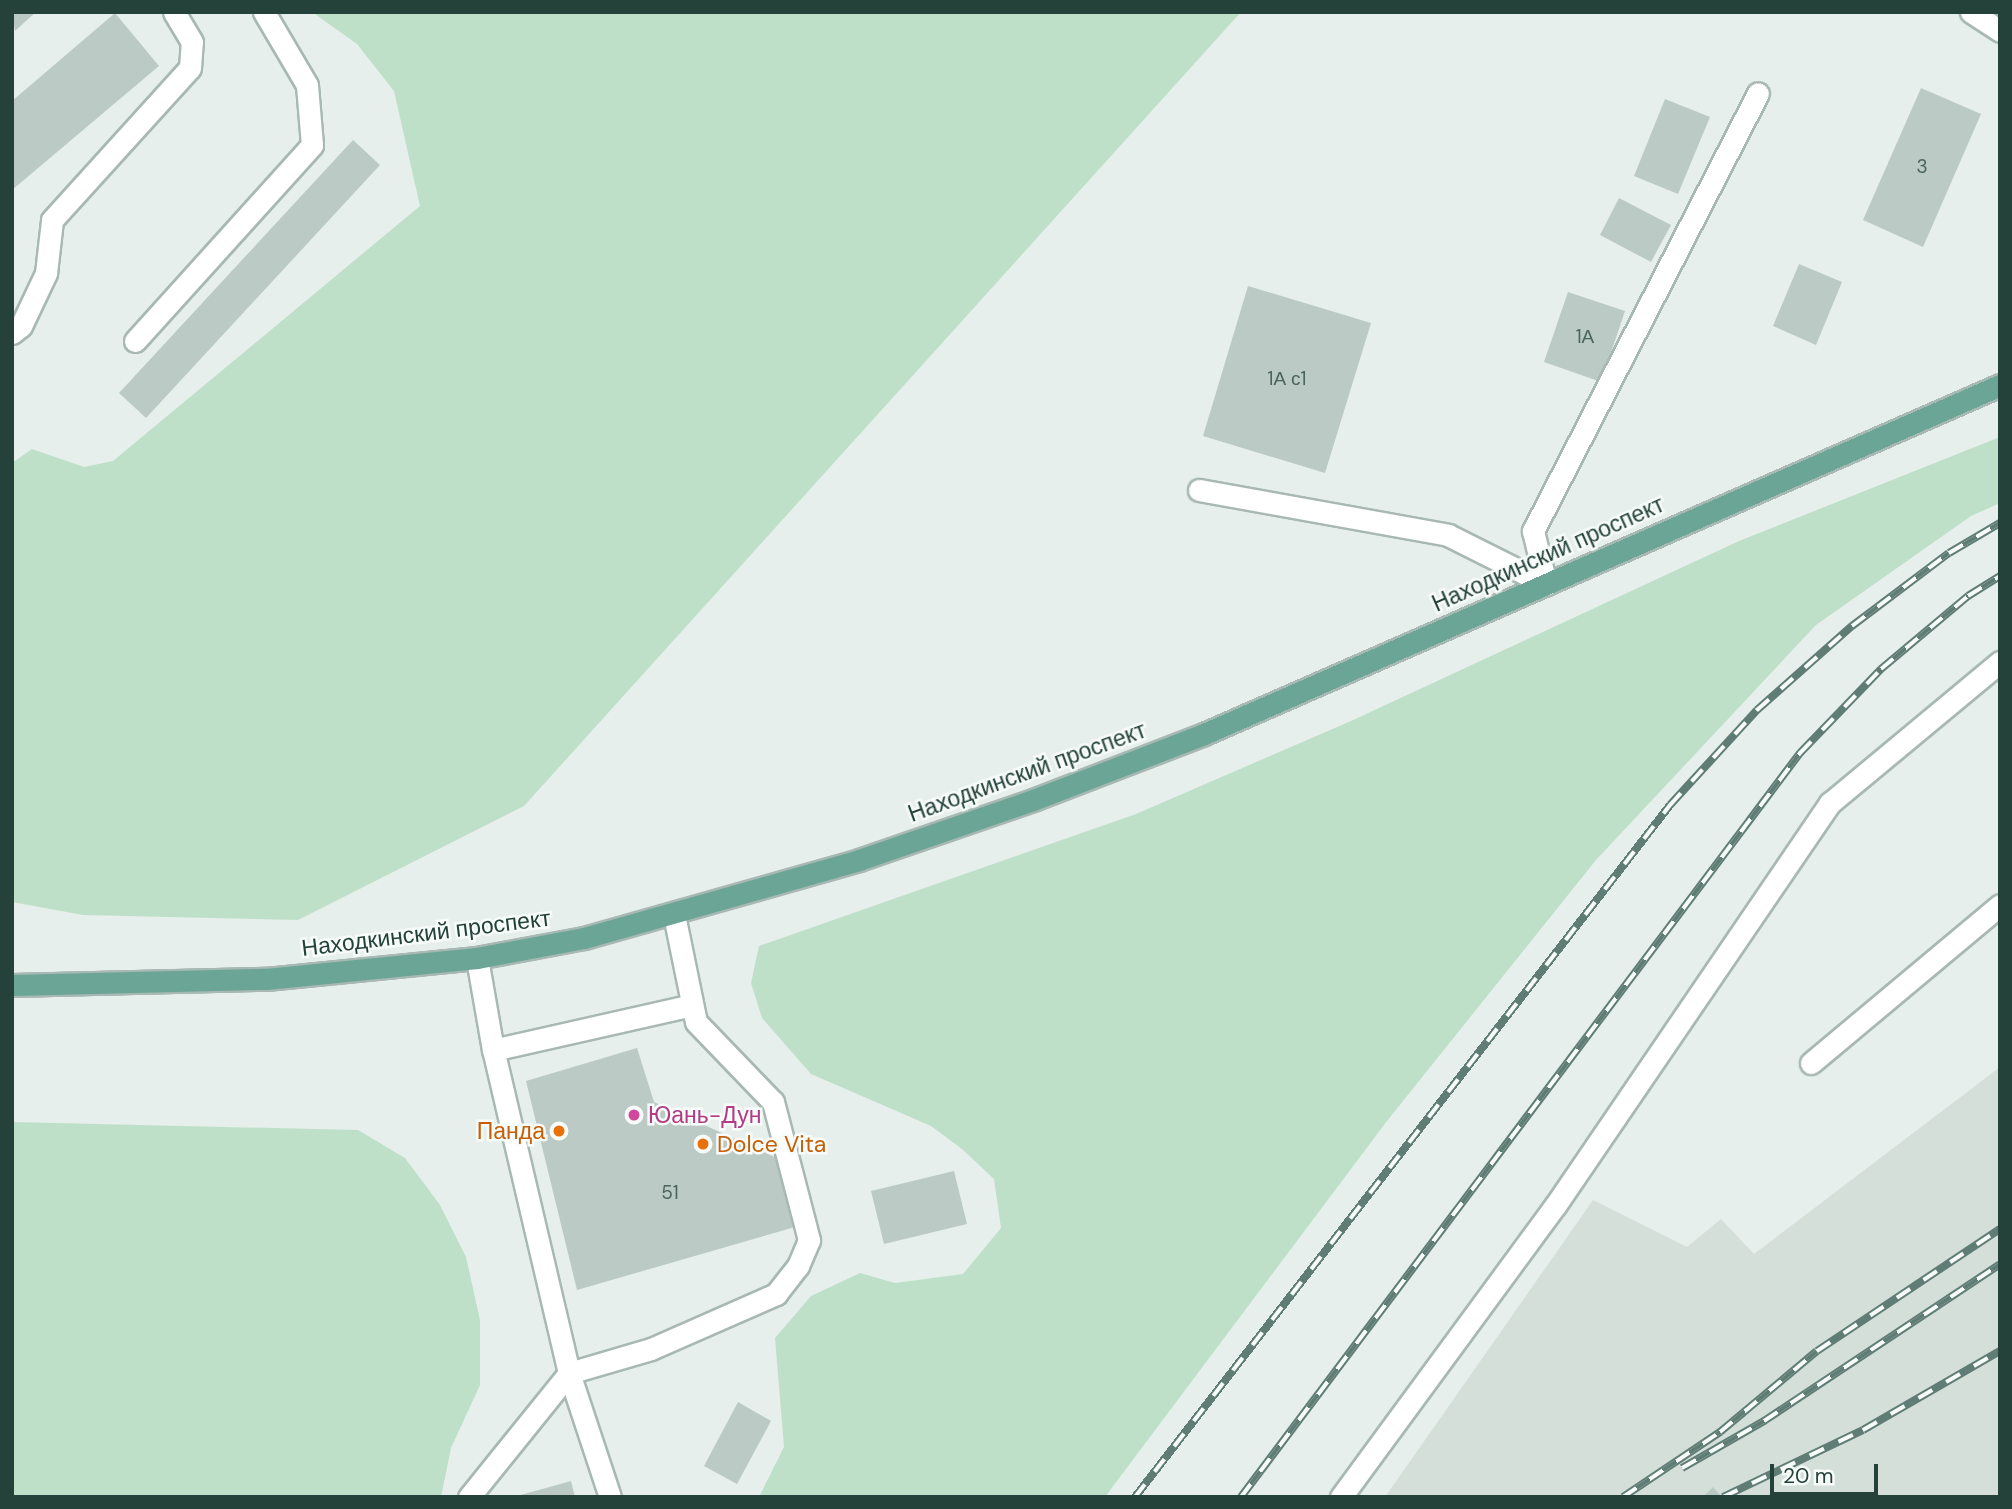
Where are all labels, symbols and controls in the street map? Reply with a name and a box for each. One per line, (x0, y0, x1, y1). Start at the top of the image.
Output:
house number: 3 (1916, 156, 1928, 178)
house number: 1А (1576, 326, 1594, 348)
house number: 1А с1 (1267, 368, 1307, 390)
street label: Находкинский проспект (1428, 490, 1668, 618)
street label: Находкинский проспект (904, 716, 1150, 828)
street label: Находкинский проспект (300, 904, 552, 962)
place label: Юань-Дун (648, 1101, 761, 1129)
marker: Юань-Дун (626, 1107, 642, 1123)
place label: Панда (477, 1117, 545, 1145)
marker: Панда (551, 1123, 567, 1139)
place label: Dolce Vita (717, 1130, 826, 1158)
marker: Dolce Vita (695, 1136, 711, 1152)
house number: 51 (661, 1182, 679, 1204)
scale bar (1774, 1450, 1882, 1494)
text: 20 m (1783, 1462, 1834, 1490)

